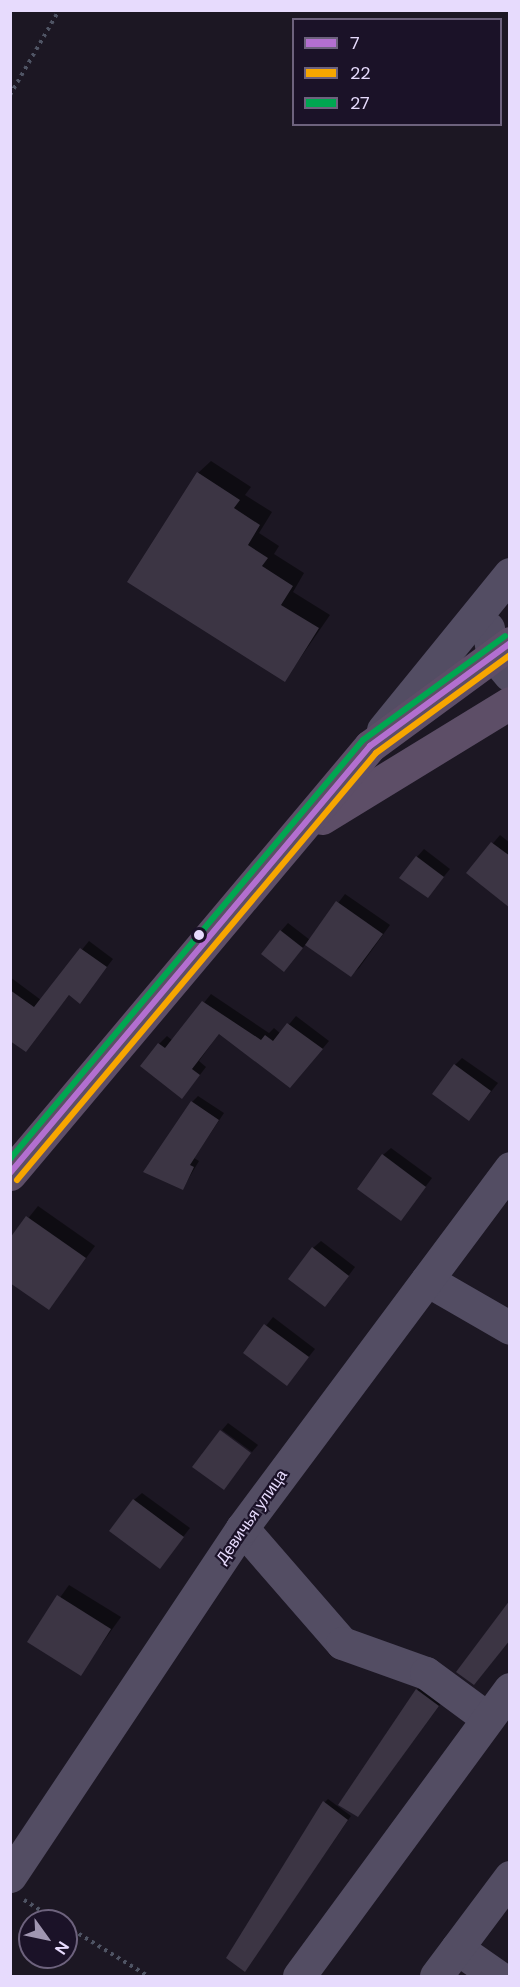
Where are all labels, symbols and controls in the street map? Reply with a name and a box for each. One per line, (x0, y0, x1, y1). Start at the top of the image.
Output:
legend (292, 18, 502, 126)
text: 7 (350, 31, 360, 55)
text: 22 (350, 61, 371, 85)
text: 27 (350, 91, 370, 115)
unlabelled marker (193, 929, 205, 941)
street label: Девичья улица (212, 1466, 292, 1568)
north arrow (18, 1909, 78, 1969)
text: N (50, 1937, 74, 1959)

